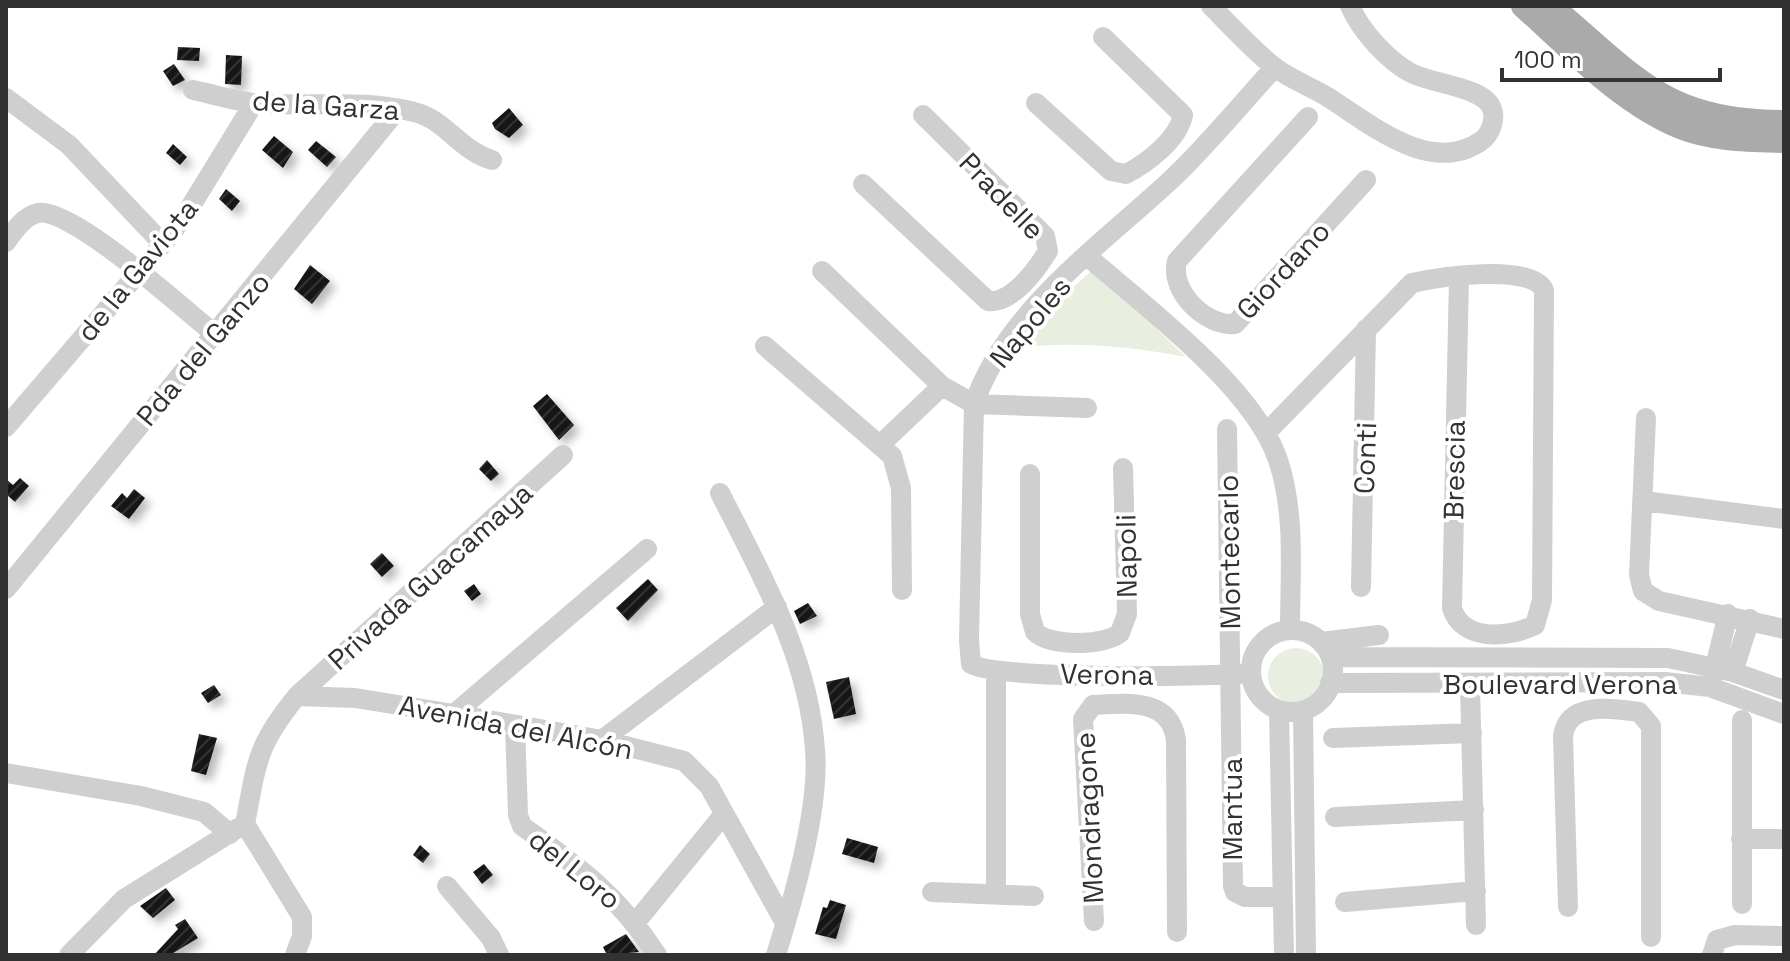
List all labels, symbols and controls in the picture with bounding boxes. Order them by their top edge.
scale bar [1502,32,1720,82]
text: 100 m [1514,44,1582,75]
street label: de la Garza [251,82,401,128]
street label: Pradelle [952,145,1052,247]
street label: de la Gaviota [68,191,206,349]
street label: Giordano [1228,213,1338,327]
street label: Pda del Ganzo [128,265,278,433]
street label: Napoles [981,269,1079,375]
street label: Brescia [1435,420,1473,520]
street label: Conti [1346,421,1384,495]
street label: Montecarlo [1210,474,1248,630]
street label: Privada Guacamaya [320,475,540,677]
street label: Napoli [1107,514,1145,598]
street label: Verona [1060,655,1154,693]
street label: Boulevard Verona [1443,666,1677,702]
street label: Avenida del Alcón [396,687,636,767]
street label: Mondragone [1067,731,1111,905]
street label: Mantua [1214,757,1250,861]
street label: del Loro [522,821,628,917]

